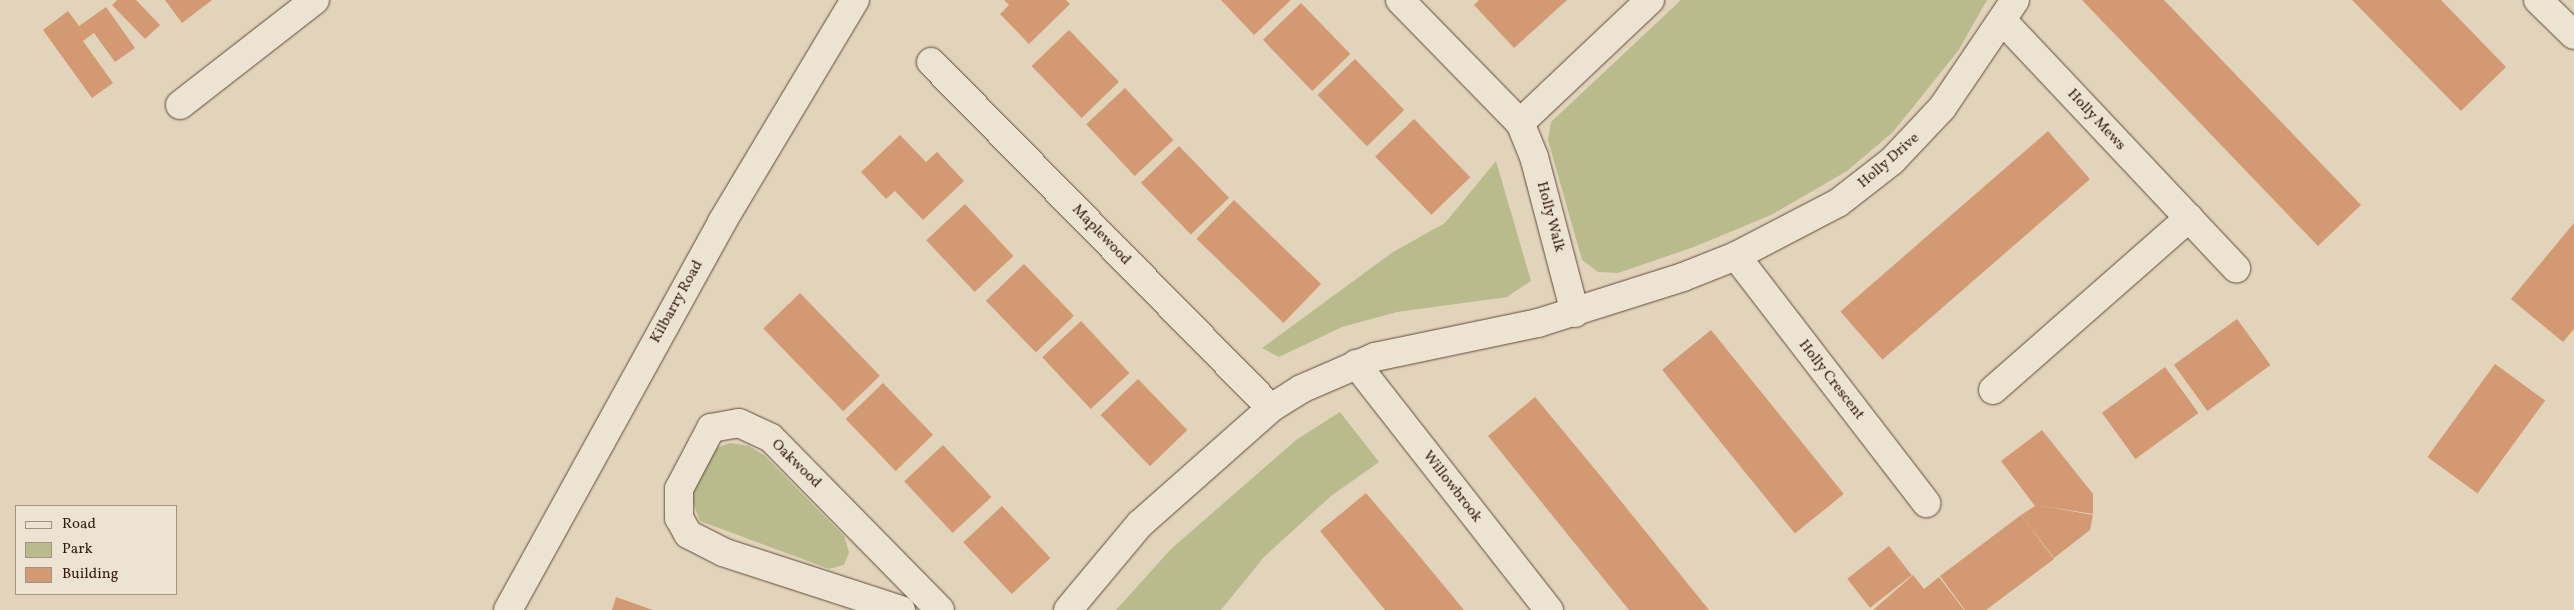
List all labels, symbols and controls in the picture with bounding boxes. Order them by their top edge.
street label: Holly Mews [2063,85,2129,155]
street label: Holly Drive [1854,129,1924,193]
street label: Holly Walk [1532,179,1568,255]
street label: Maplewood [1068,201,1134,269]
street label: Kilbarry Road [647,257,707,347]
street label: Holly Crescent [1794,336,1868,424]
street label: Oakwood [767,436,825,492]
street label: Willowbrook [1418,448,1486,526]
legend [15,505,178,595]
text: Road [62,514,96,535]
text: Park [62,539,93,560]
text: Building [62,564,118,585]

